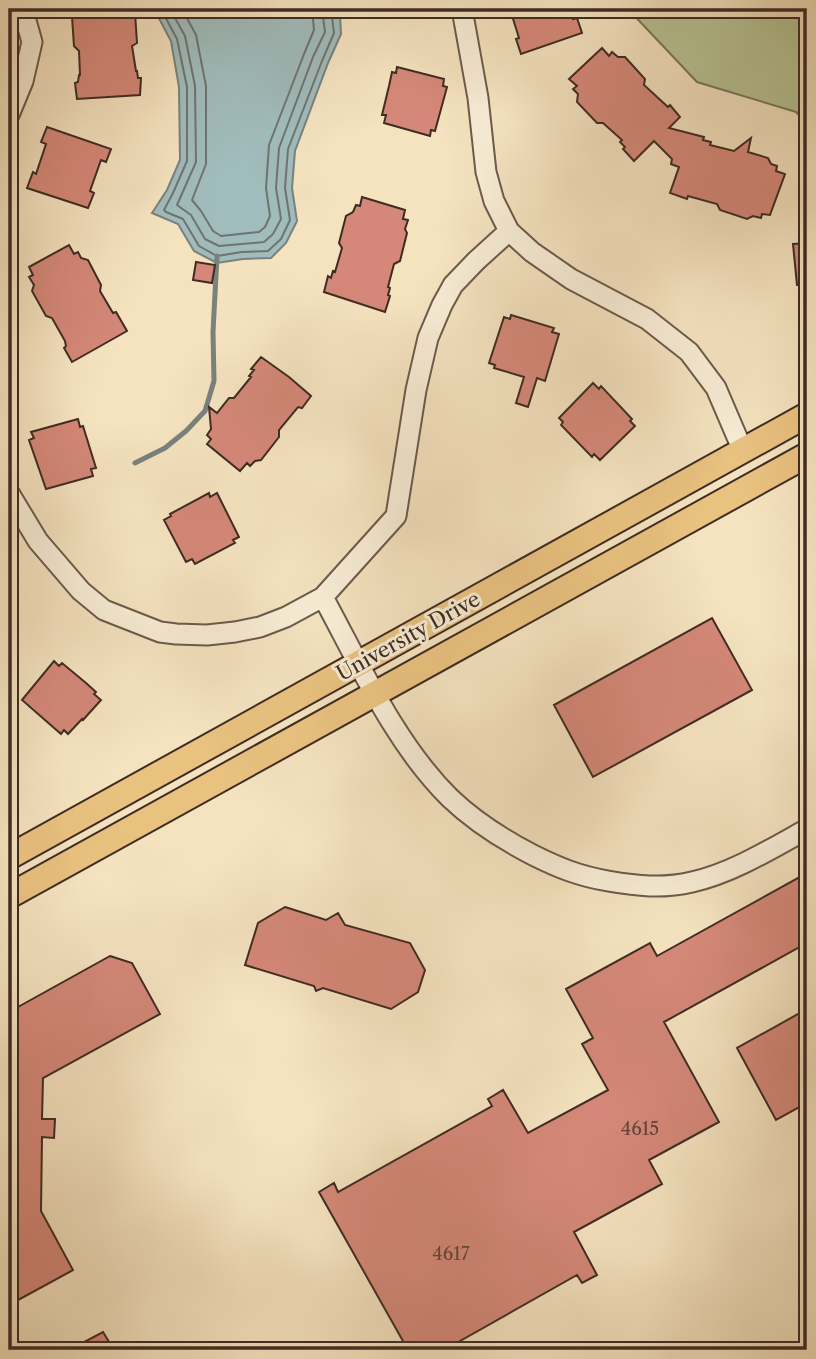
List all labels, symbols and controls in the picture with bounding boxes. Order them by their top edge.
street label: University Drive [332,586,484,686]
house number: 4615 [621,1118,659,1140]
house number: 4617 [432,1243,470,1265]

